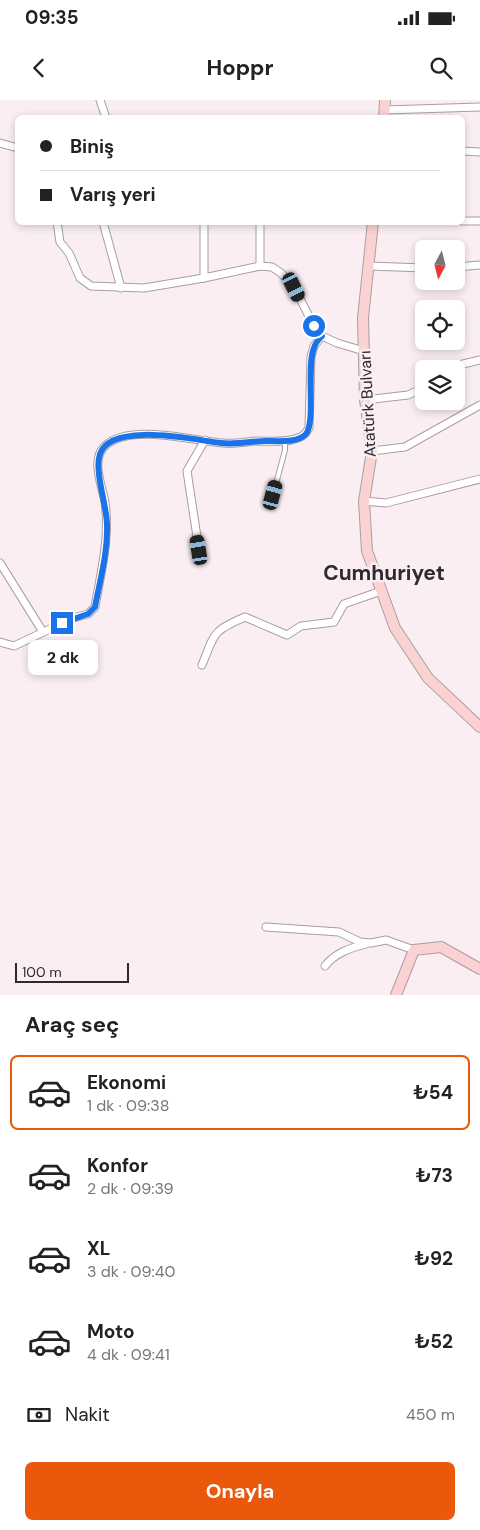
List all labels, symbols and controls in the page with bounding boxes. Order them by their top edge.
text: 09:35 [25,5,79,30]
text: Hoppr [207,53,273,82]
icon: back [25,54,53,82]
icon: search [427,54,455,82]
text: Biniş [70,134,114,159]
text: Varış yeri [70,182,156,207]
north arrow [415,240,465,290]
map controls [415,240,465,410]
car [280,270,307,304]
button: locate [415,300,465,350]
route start [303,315,325,337]
street label: Atatürk Bulvarı [354,350,381,458]
button: layers [415,360,465,410]
car [261,479,284,511]
car [189,534,208,566]
district label: Cumhuriyet [323,559,445,587]
route end [51,612,73,634]
callout: 2 dk [27,640,97,676]
text: 2 dk [47,647,79,668]
scale bar [15,960,129,983]
text: 100 m [22,963,62,981]
text: Araç seç [25,1010,119,1039]
icon: car [27,1070,72,1115]
text: Ekonomi [87,1070,166,1095]
text: ₺54 [413,1080,453,1105]
text: 1 dk · 09:38 [87,1095,169,1116]
icon: car [27,1153,72,1198]
text: Konfor [87,1153,148,1178]
text: ₺73 [416,1163,453,1188]
text: 2 dk · 09:39 [87,1178,174,1199]
icon: car [27,1236,72,1281]
text: XL [87,1236,110,1261]
text: ₺92 [414,1246,453,1271]
text: 3 dk · 09:40 [87,1261,175,1282]
icon: car [27,1319,72,1364]
text: Moto [87,1319,135,1344]
text: ₺52 [415,1329,453,1354]
text: 4 dk · 09:41 [87,1344,170,1365]
icon: cash [25,1401,53,1429]
text: Nakit [65,1402,110,1427]
text: 450 m [406,1404,455,1425]
button: Onayla [25,1462,455,1520]

